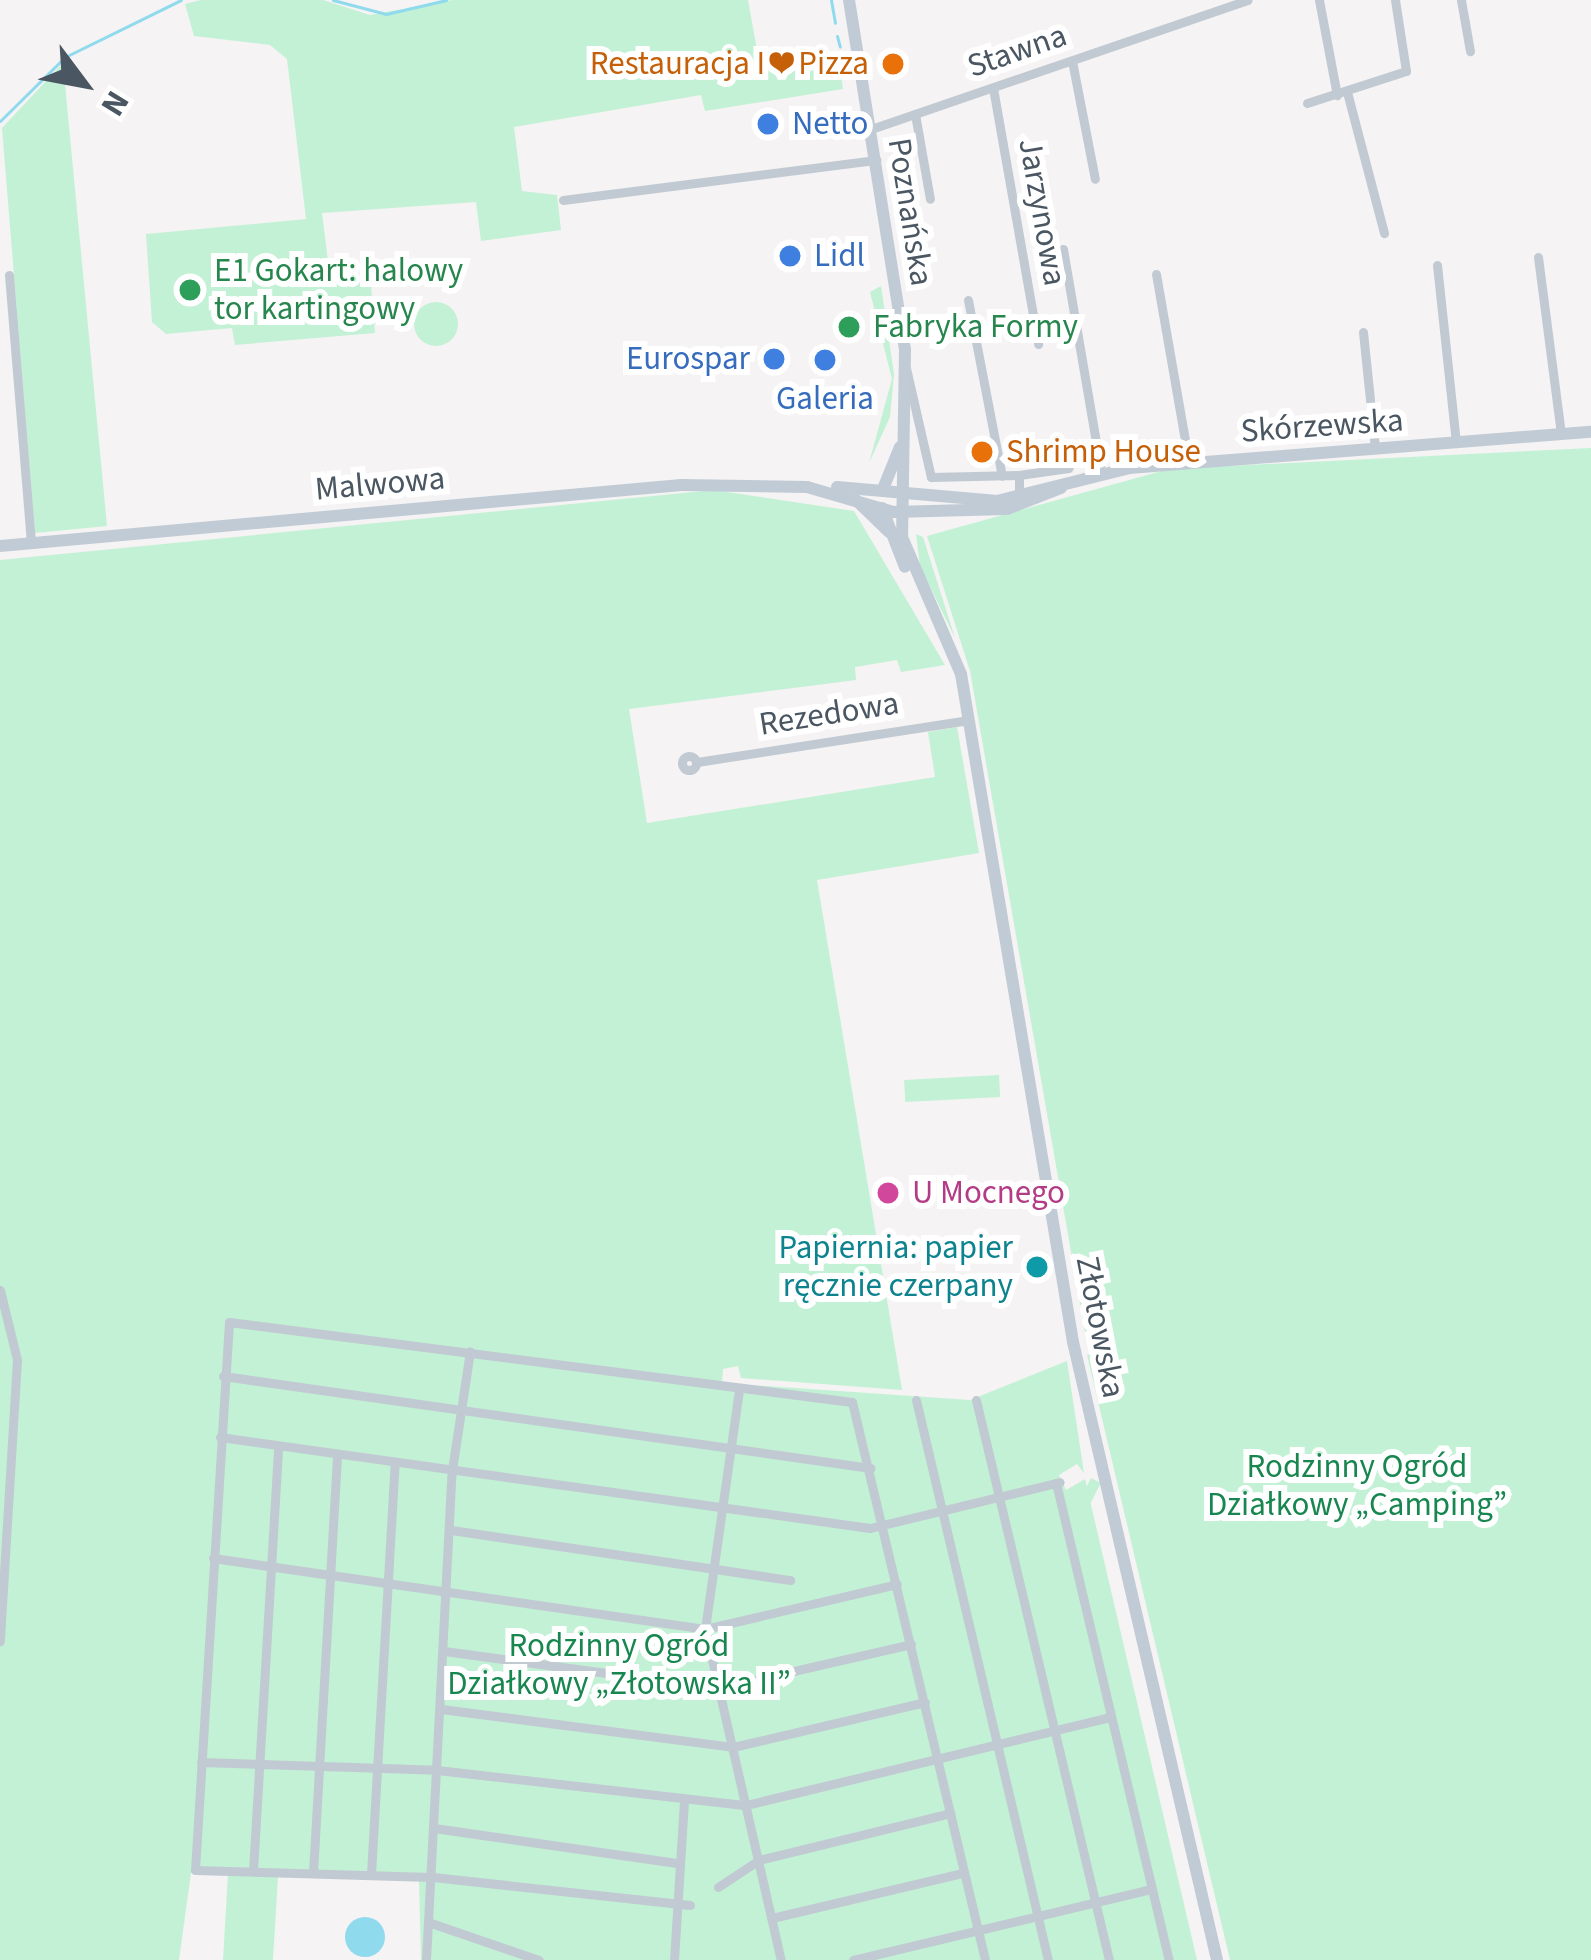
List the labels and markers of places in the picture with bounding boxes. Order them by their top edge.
place label: Restauracja I ❤ Pizza [590,44,869,84]
marker: Restauracja I ❤ Pizza [880,51,906,77]
place label: Netto [792,104,868,144]
marker: Netto [755,111,781,137]
place label: Lidl [814,236,865,276]
marker: Lidl [777,243,803,269]
place label: E1 Gokart: halowy tor kartingowy [214,251,463,329]
marker: E1 Gokart: halowy tor kartingowy [177,277,203,303]
place label: Fabryka Formy [873,307,1078,347]
marker: Fabryka Formy [836,314,862,340]
place label: Eurospar [626,339,750,379]
marker: Eurospar [761,346,787,372]
marker: Galeria [812,347,838,373]
place label: Galeria [776,379,874,419]
place label: Shrimp House [1006,432,1201,472]
marker: Shrimp House [969,439,995,465]
place label: U Mocnego [912,1173,1065,1213]
marker: U Mocnego [875,1180,901,1206]
place label: Papiernia: papier ręcznie czerpany [778,1228,1013,1306]
marker: Papiernia: papier ręcznie czerpany [1024,1254,1050,1280]

